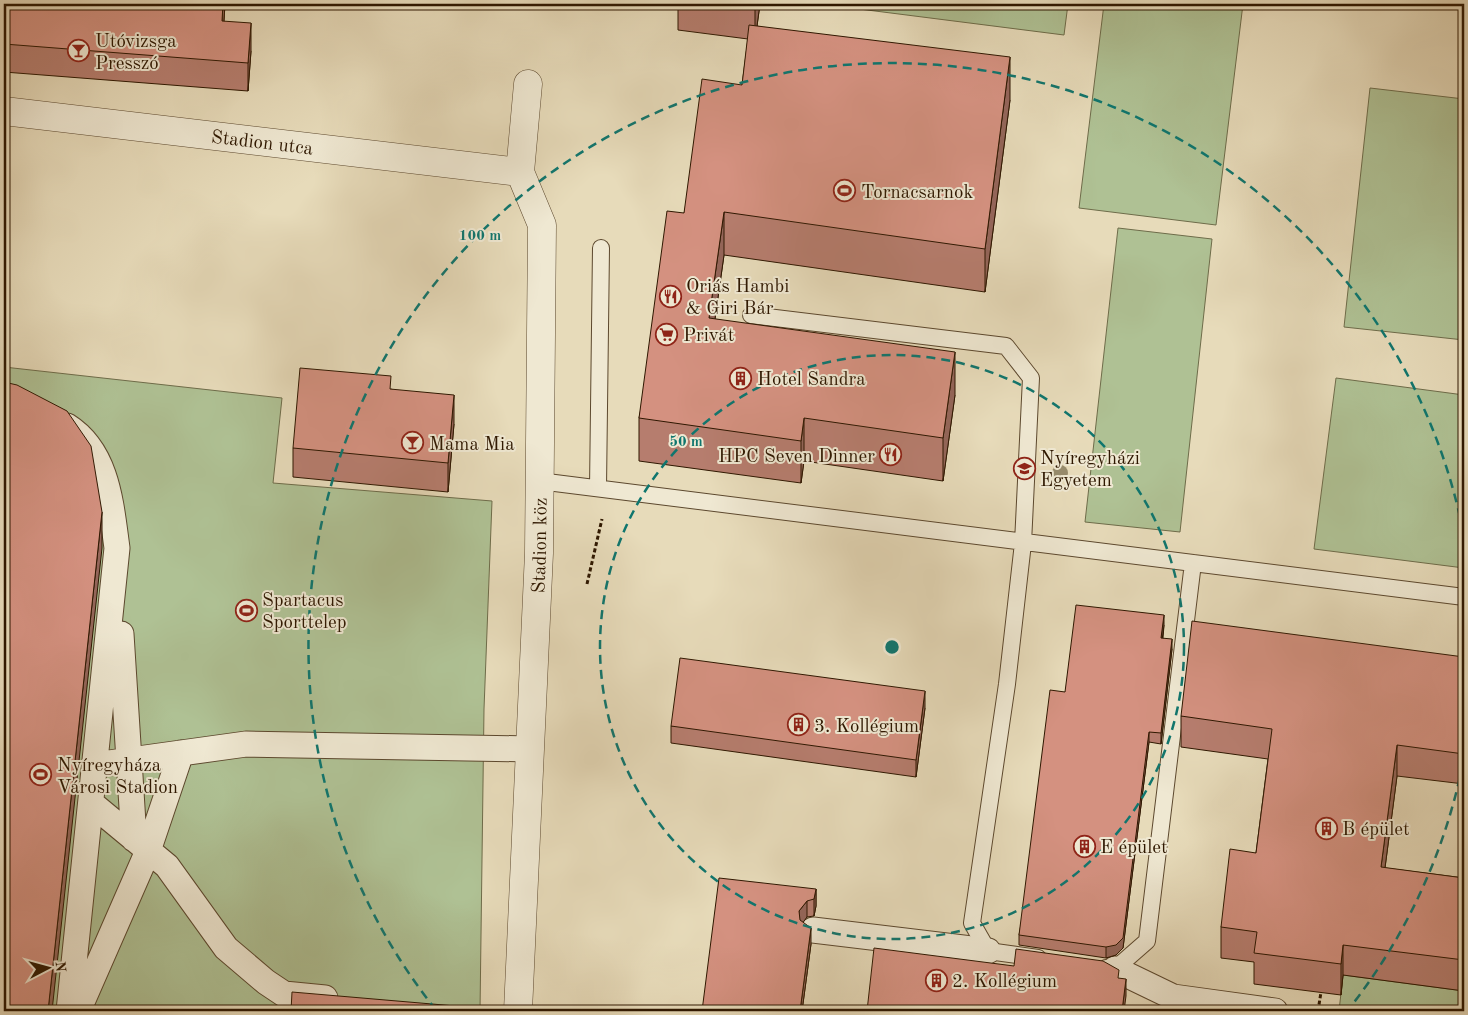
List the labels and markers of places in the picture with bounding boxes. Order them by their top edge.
place label: Utóvizsga Presszó [95,33,177,74]
bar icon: Utóvizsga Presszó [67,39,91,63]
sports icon: Tornacsarnok [833,179,857,203]
place label: Tornacsarnok [861,184,974,203]
place label: Oriás Hambi & Giri Bár [686,278,789,319]
restaurant icon: Oriás Hambi & Giri Bár [658,284,682,308]
supermarket icon: Privát [655,322,679,346]
place label: Privát [683,327,734,346]
building icon: Hotel Sandra [729,366,753,390]
place label: Hotel Sandra [757,371,866,390]
bar icon: Mama Mia [401,431,425,455]
place label: Mama Mia [429,436,515,455]
restaurant icon: HPC Seven Dinner [879,443,903,467]
place label: HPC Seven Dinner [718,448,875,467]
place label: Nyíregyházi Egyetem [1040,450,1140,491]
school or university icon: Nyíregyházi Egyetem [1012,456,1036,480]
place label: Spartacus Sporttelep [262,592,347,633]
sports icon: Spartacus Sporttelep [234,598,258,622]
centre of rings [883,638,901,656]
building icon: 3. Kollégium [786,713,810,737]
place label: 3. Kollégium [814,718,919,737]
place label: Nyíregyháza Városi Stadion [57,757,178,798]
sports icon: Nyíregyháza Városi Stadion [29,763,53,787]
building icon: B épület [1314,816,1338,840]
place label: B épület [1342,821,1410,840]
building icon: E épület [1072,834,1096,858]
place label: E épület [1100,839,1168,858]
building icon: 2. Kollégium [924,968,948,992]
place label: 2. Kollégium [952,973,1057,992]

